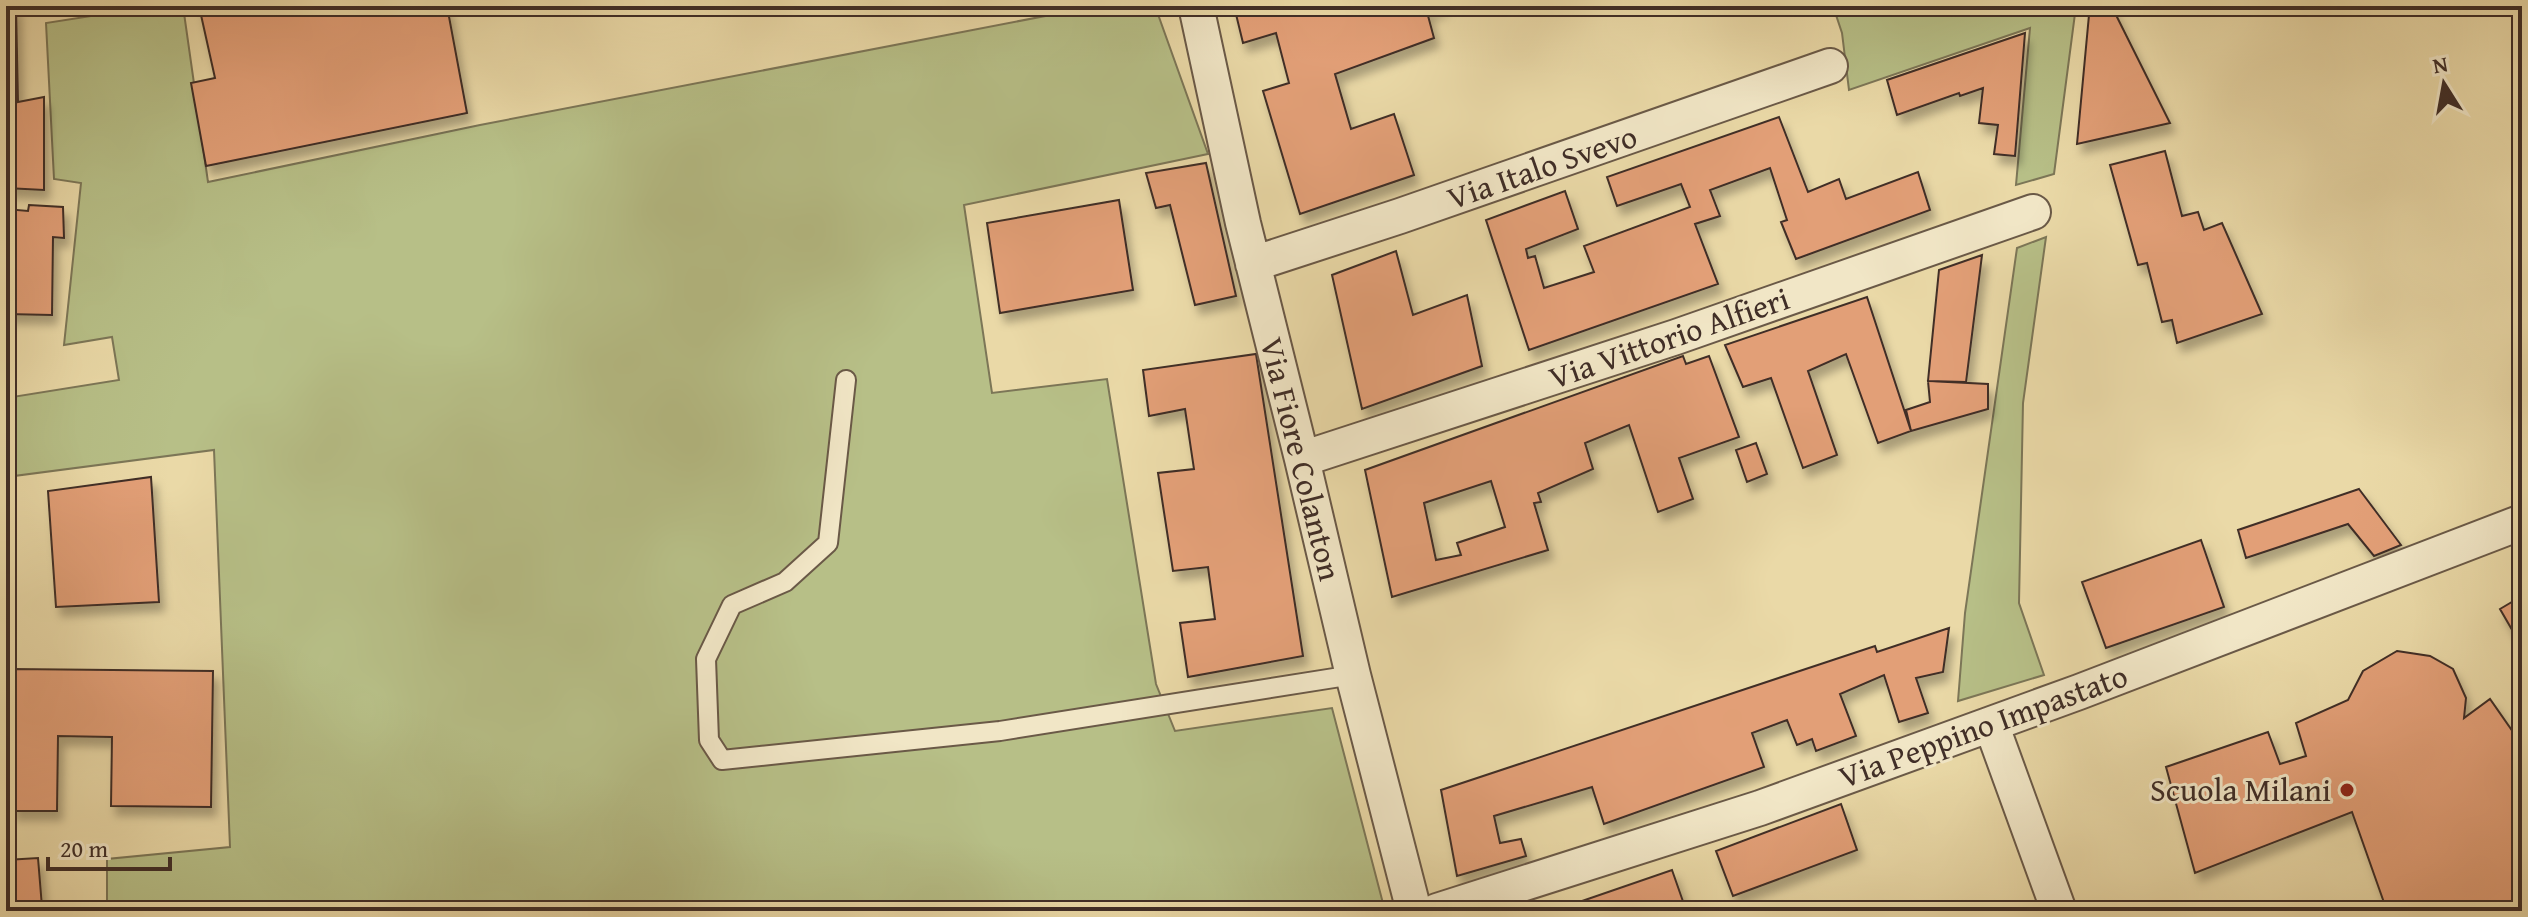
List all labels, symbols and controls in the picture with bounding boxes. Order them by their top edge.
north arrow [2404,44,2484,124]
text: N [2430,47,2451,81]
street label: Via Italo Svevo [1440,112,1643,221]
street label: Via Vittorio Alfieri [1542,274,1795,401]
street label: Via Fiore Colanton [1249,332,1354,585]
street label: Via Peppino Impastato [1832,651,2134,800]
place label: Scuola Milani [2150,766,2331,813]
marker: Scuola Milani [2338,781,2356,799]
scale bar [48,821,170,871]
text: 20 m [60,831,108,866]

